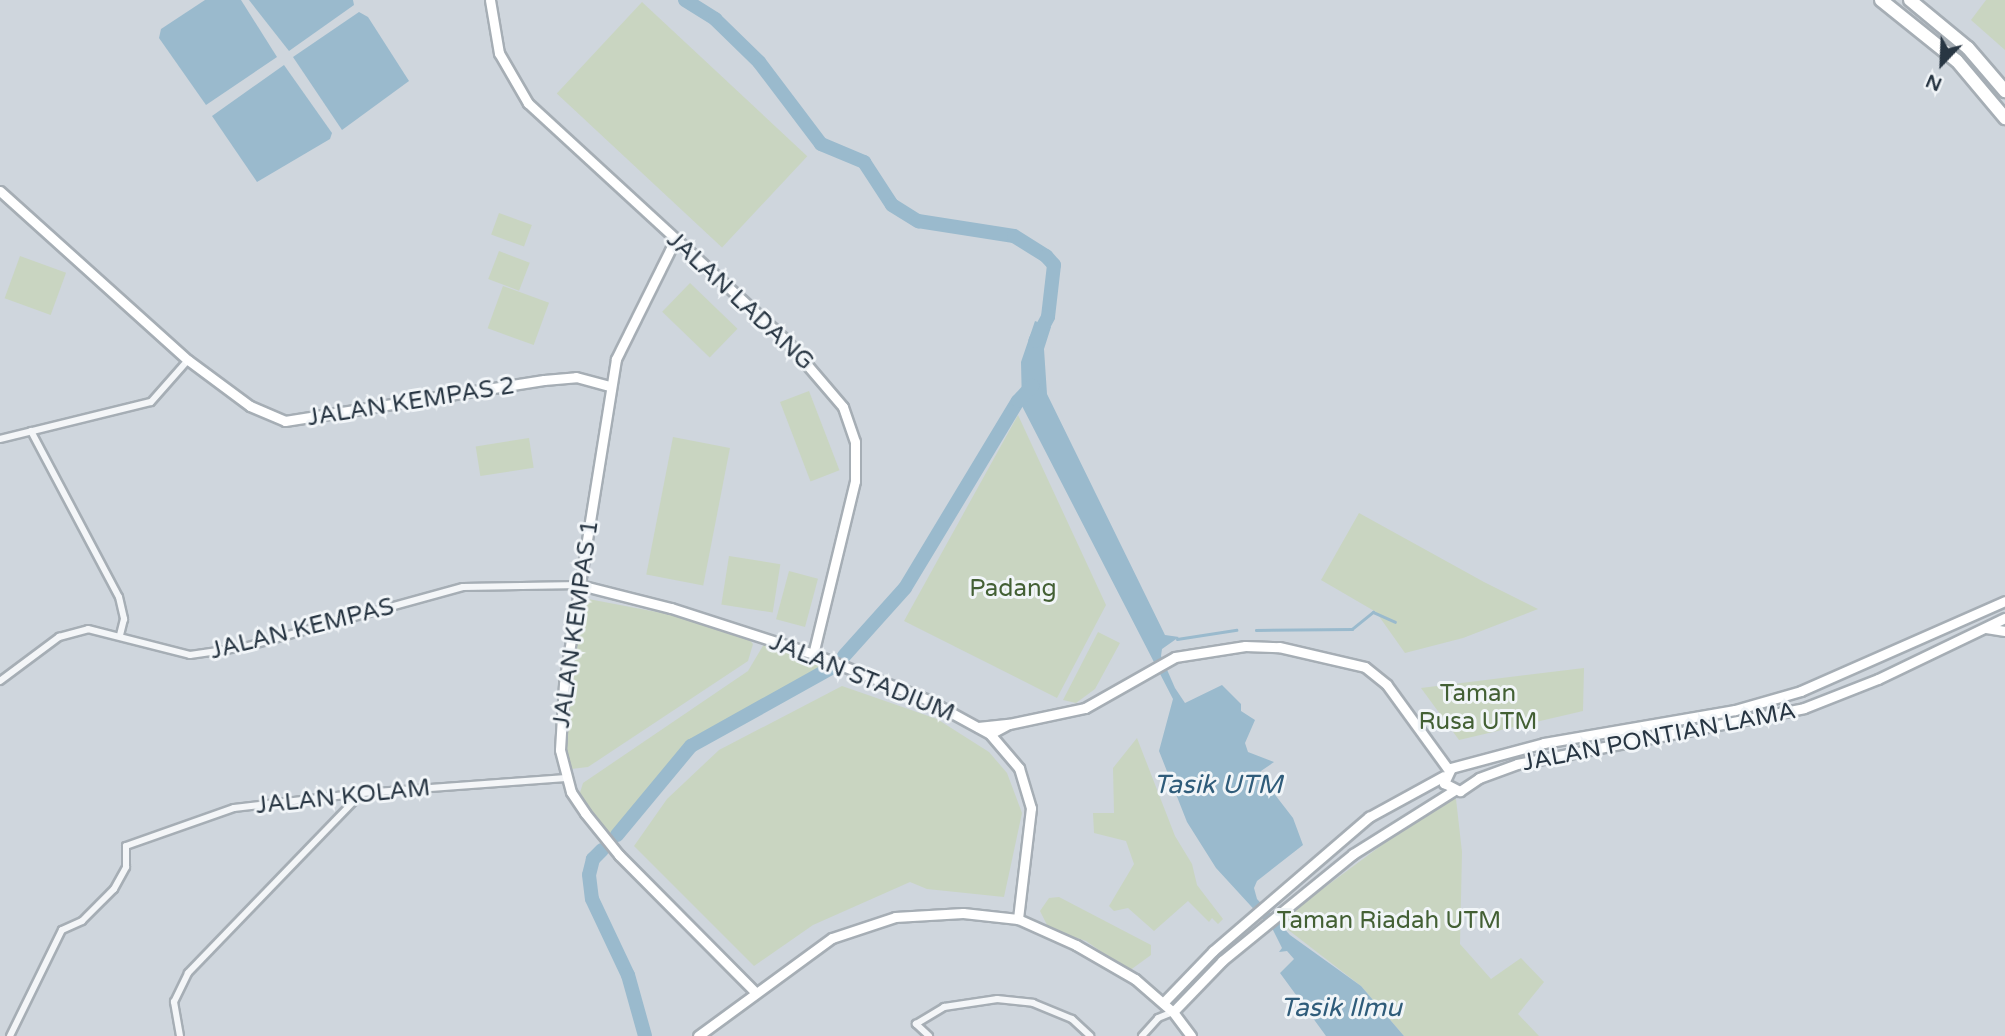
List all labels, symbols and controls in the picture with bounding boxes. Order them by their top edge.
north arrow [1907,28,1977,98]
text: N [1922,69,1945,95]
street label: JALAN LADANG [661,226,819,376]
street label: JALAN KEMPAS 2 [305,371,517,433]
street label: JALAN KEMPAS 1 [547,518,605,730]
park label: Padang [969,575,1057,603]
street label: JALAN KEMPAS [207,592,397,666]
street label: JALAN STADIUM [765,628,959,728]
park label: Taman Rusa UTM [1419,680,1537,736]
street label: JALAN PONTIAN LAMA [1520,696,1798,778]
water label: Tasik UTM [1154,769,1282,801]
street label: JALAN KOLAM [254,774,432,820]
park label: Taman Riadah UTM [1277,907,1501,935]
water label: Tasik Ilmu [1280,992,1402,1024]

